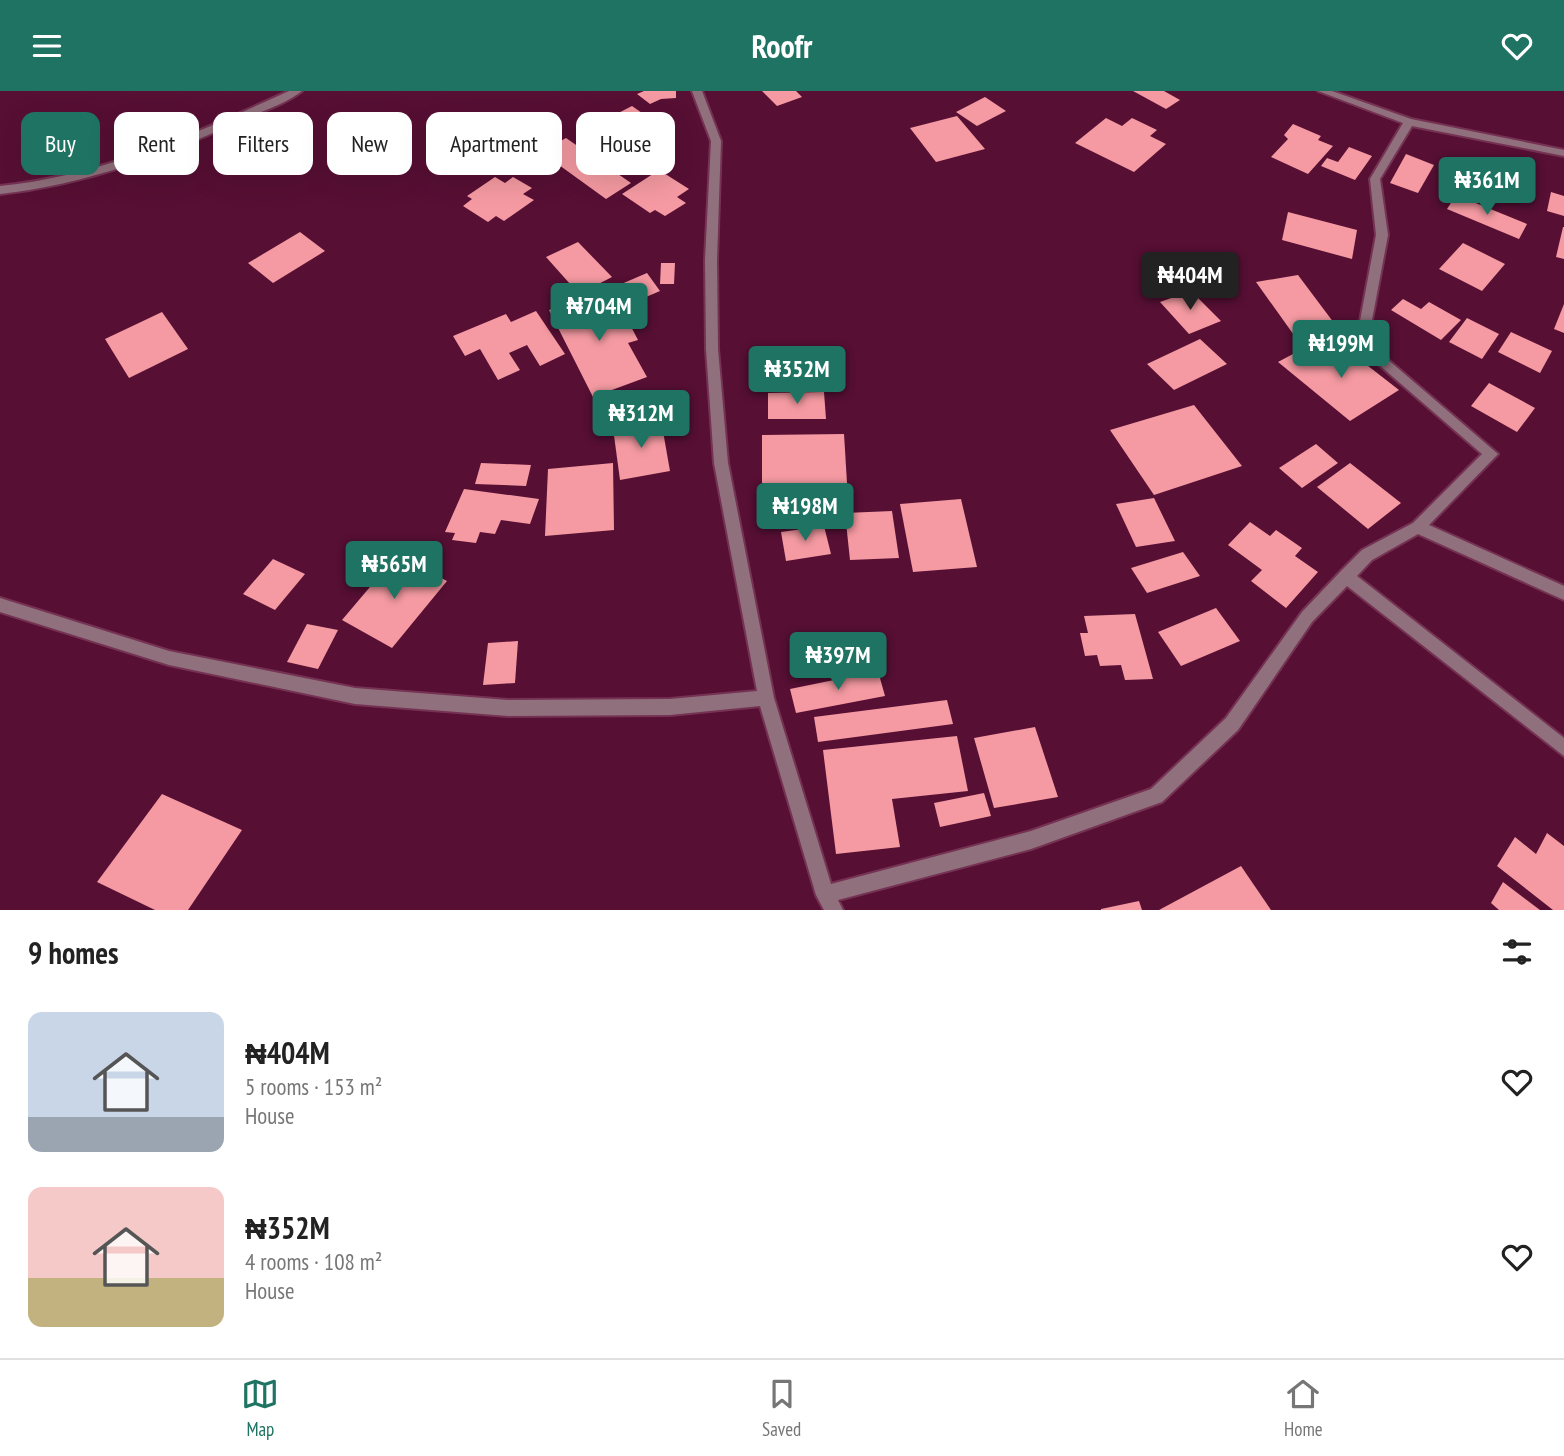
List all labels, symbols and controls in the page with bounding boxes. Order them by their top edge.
text: Roofr [752,25,812,67]
icon: menu [28,27,66,65]
icon: heart [1498,27,1536,65]
chip: Buy [21,112,100,175]
chip: Rent [114,112,199,175]
chip: Filters [213,112,313,175]
chip: New [327,112,412,175]
chip: Apartment [426,112,562,175]
chip: House [576,112,675,175]
pin: ₦361M [1438,157,1536,217]
text: ₦361M [1455,165,1519,194]
pin: ₦404M [1141,253,1239,312]
text: ₦404M [1158,260,1222,289]
pin: ₦704M [550,283,648,343]
text: ₦704M [567,291,631,320]
pin: ₦199M [1292,321,1390,380]
text: ₦199M [1309,328,1373,357]
pin: ₦352M [748,347,846,406]
text: ₦352M [765,354,829,383]
pin: ₦312M [592,391,690,450]
text: ₦312M [609,398,673,427]
pin: ₦198M [756,483,854,543]
text: ₦198M [773,491,837,520]
pin: ₦565M [345,541,443,601]
text: ₦565M [362,549,426,578]
pin: ₦397M [789,633,887,692]
text: ₦397M [806,640,870,669]
text: 9 homes [28,933,119,972]
icon: filters [1498,933,1536,971]
text: ₦404M [245,1033,330,1072]
icon: home [84,1040,168,1124]
icon: heart [1498,1063,1536,1101]
text: 5 rooms · 153 m² [245,1072,382,1101]
text: House [245,1101,295,1130]
text: ₦352M [245,1208,330,1247]
icon: home [84,1215,168,1299]
icon: heart [1498,1238,1536,1276]
text: 4 rooms · 108 m² [245,1247,382,1276]
text: House [245,1276,295,1305]
tab: Map [241,1375,279,1441]
tab: Saved [762,1375,801,1441]
tab: Home [1284,1375,1323,1441]

